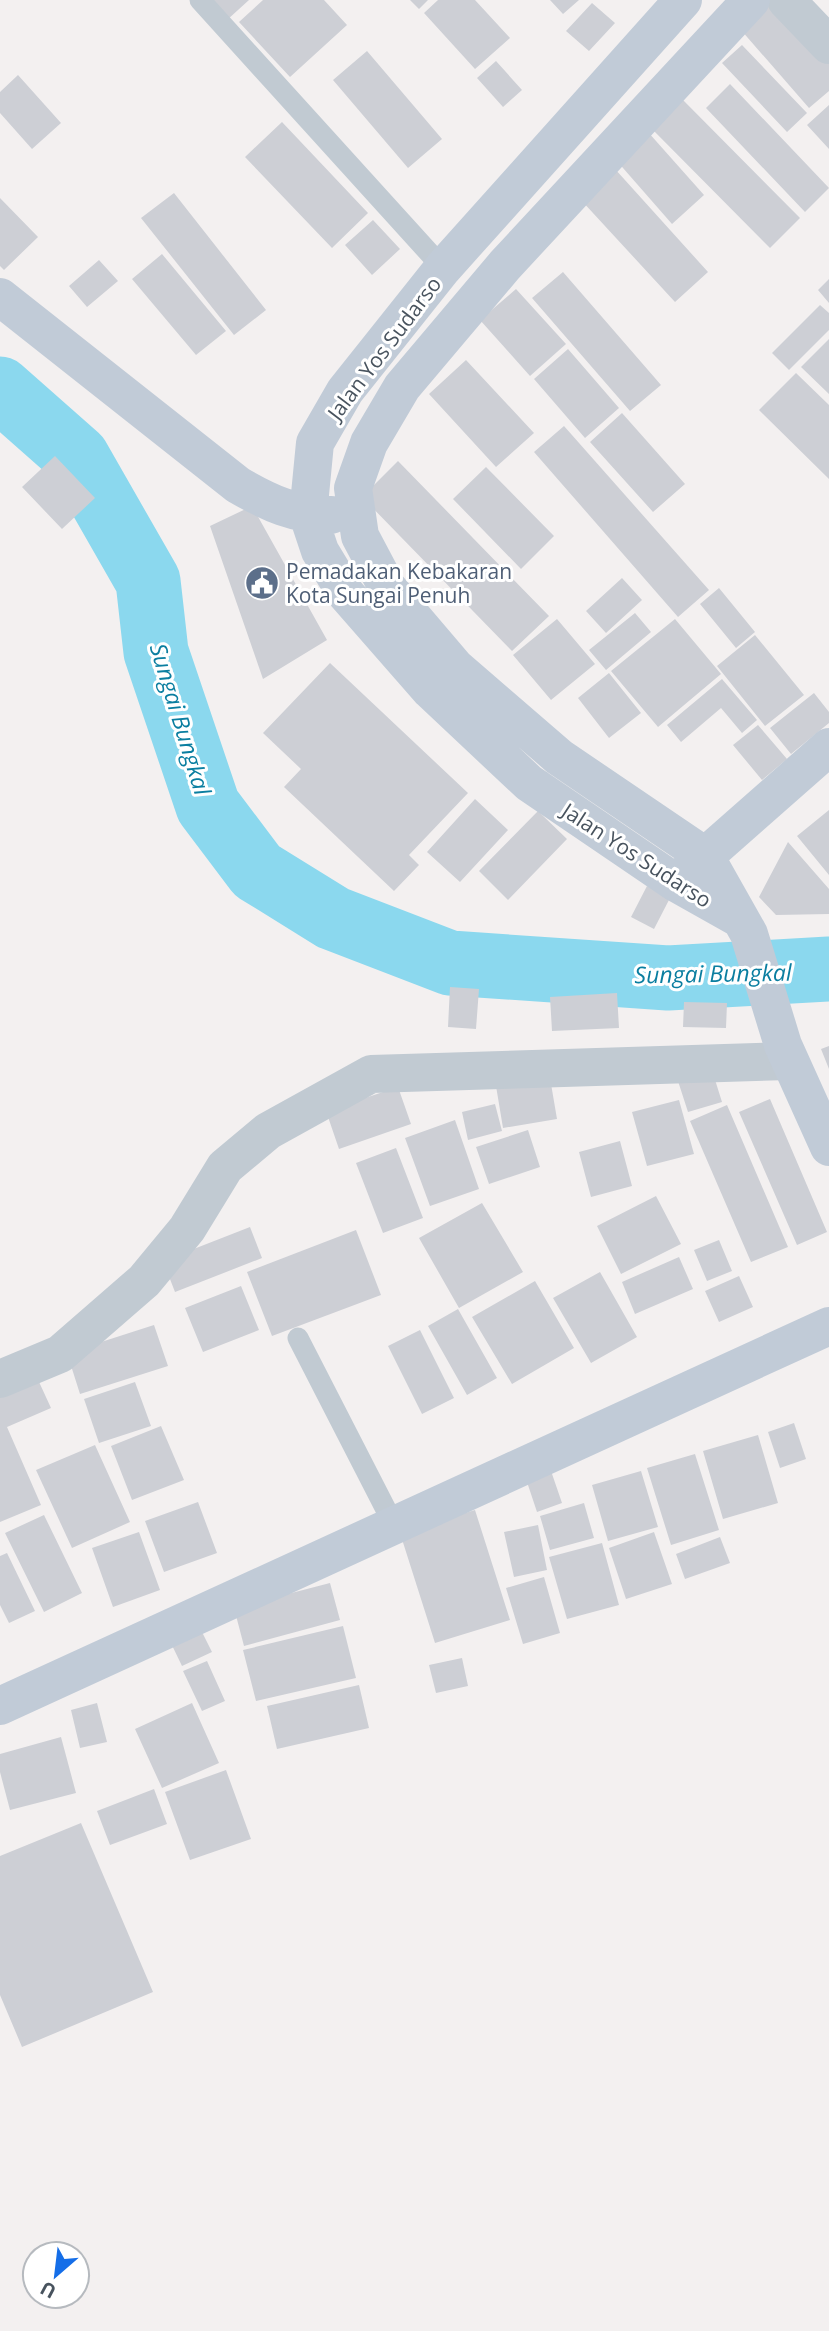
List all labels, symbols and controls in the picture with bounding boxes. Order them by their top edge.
street label: Jalan Yos Sudarso [320,271,447,427]
place label: Pemadakan Kebakaran Kota Sungai Penuh [286,557,512,609]
public building icon: Pemadakan Kebakaran Kota Sungai Penuh [243,564,281,602]
water label: Sungai Bungkal [143,639,220,800]
street label: Jalan Yos Sudarso [555,795,717,914]
water label: Sungai Bungkal [634,956,793,990]
north arrow [21,2240,91,2310]
text: U [36,2275,60,2305]

